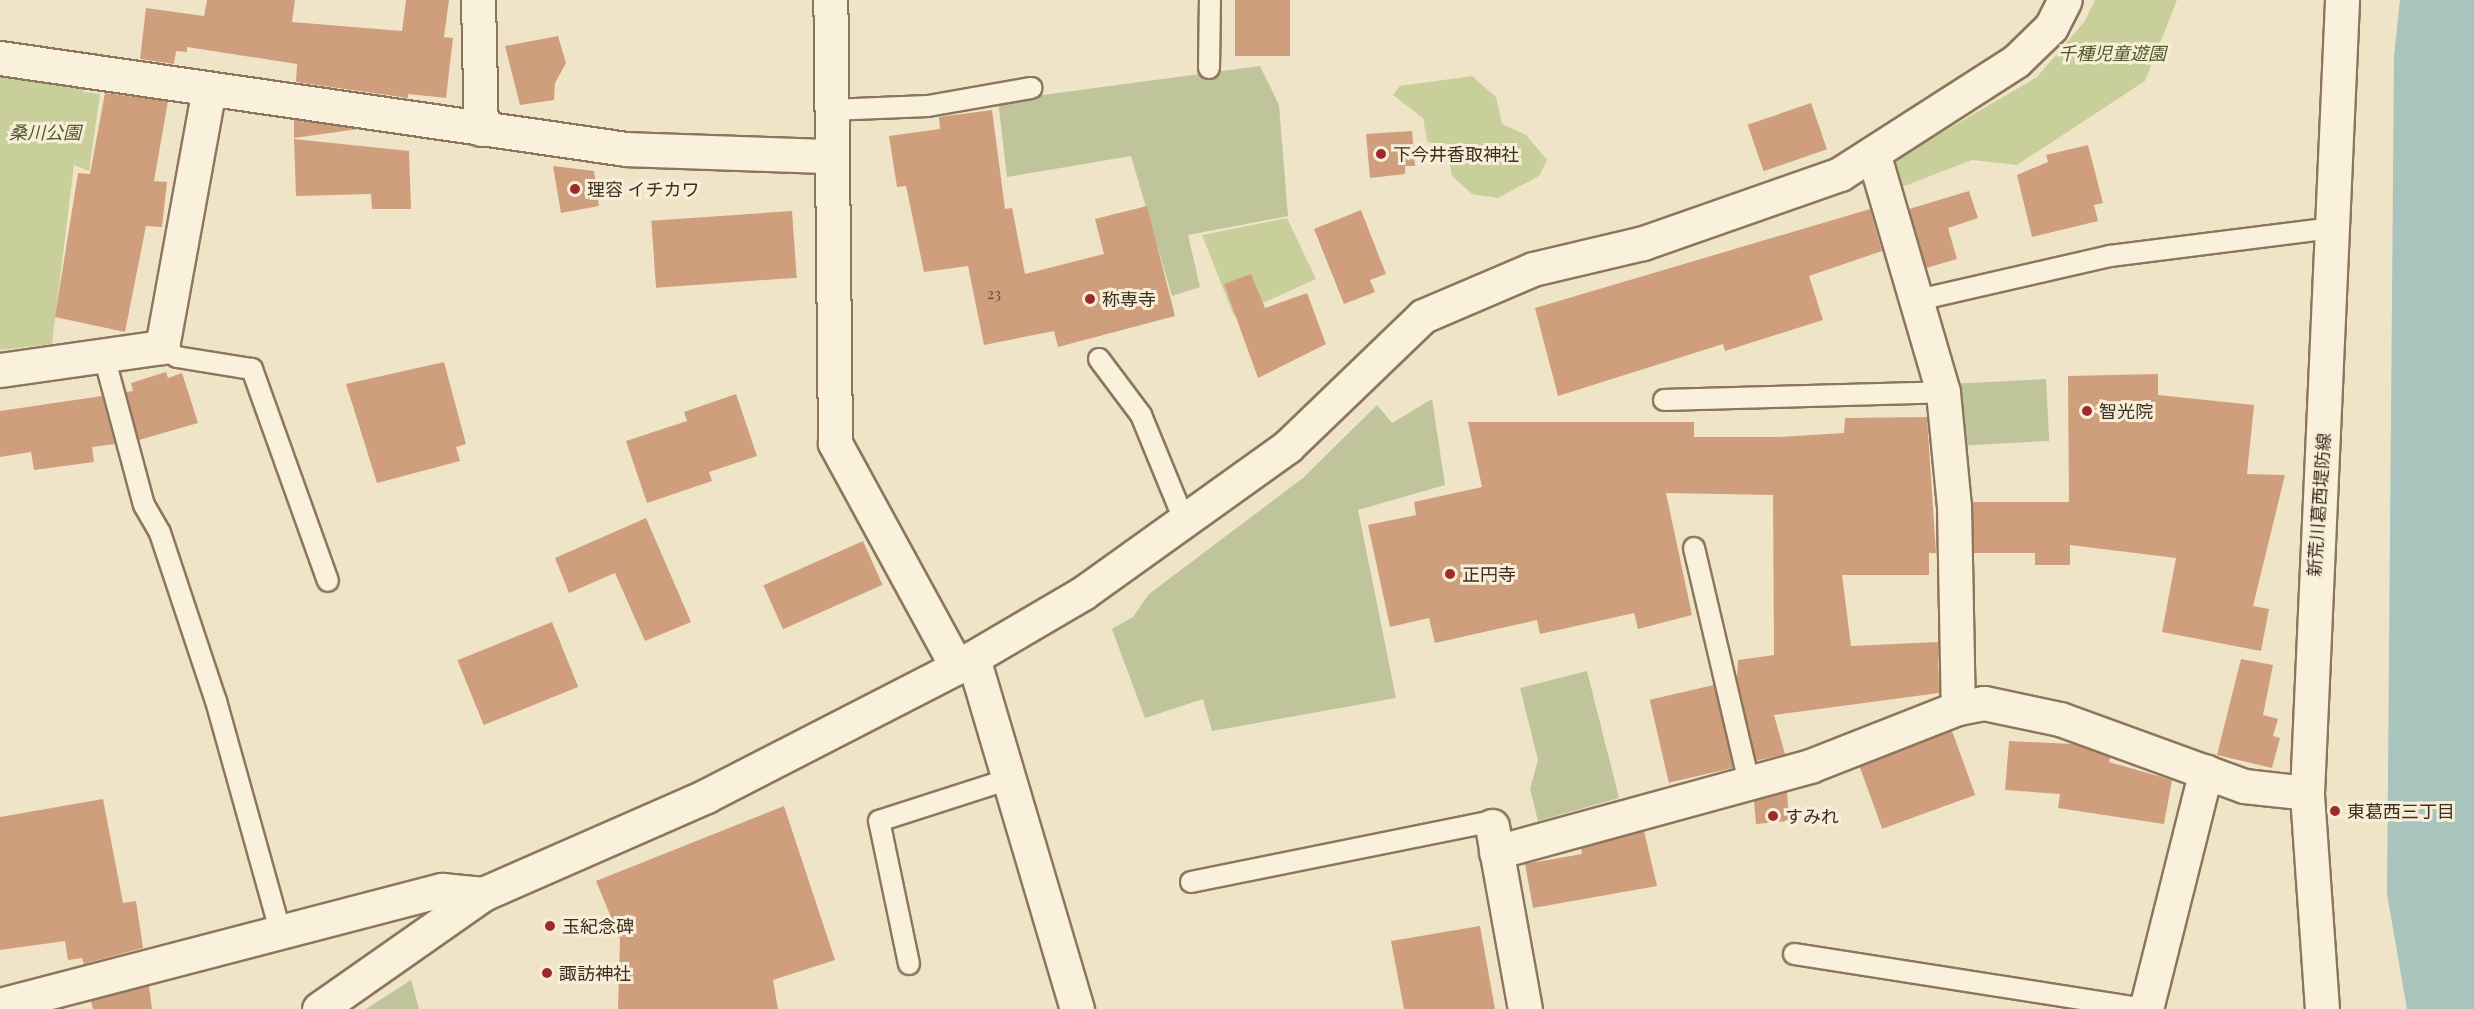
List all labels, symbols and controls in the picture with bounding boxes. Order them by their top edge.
park label: 千種児童遊園 [2058,42,2166,64]
park label: 桑川公園 [9,121,81,143]
place label: 下今井香取神社 [1393,143,1519,165]
marker: 下今井香取神社 [1374,147,1388,161]
place label: 理容 イチカワ [587,178,699,200]
marker: 理容 イチカワ [568,182,582,196]
house number: 23 [987,285,1001,303]
place label: 称専寺 [1102,288,1156,310]
marker: 称専寺 [1083,292,1097,306]
place label: 智光院 [2099,400,2153,422]
marker: 智光院 [2080,404,2094,418]
street label: 新荒川葛西堤防線 [2303,432,2335,578]
place label: 正円寺 [1462,563,1516,585]
marker: 正円寺 [1443,567,1457,581]
place label: 東葛西三丁目 [2347,800,2455,822]
marker: 東葛西三丁目 [2328,804,2342,818]
place label: すみれ [1785,805,1839,827]
marker: すみれ [1766,809,1780,823]
place label: 玉紀念碑 [562,915,634,937]
marker: 玉紀念碑 [543,919,557,933]
place label: 諏訪神社 [559,962,631,984]
marker: 諏訪神社 [540,966,554,980]

